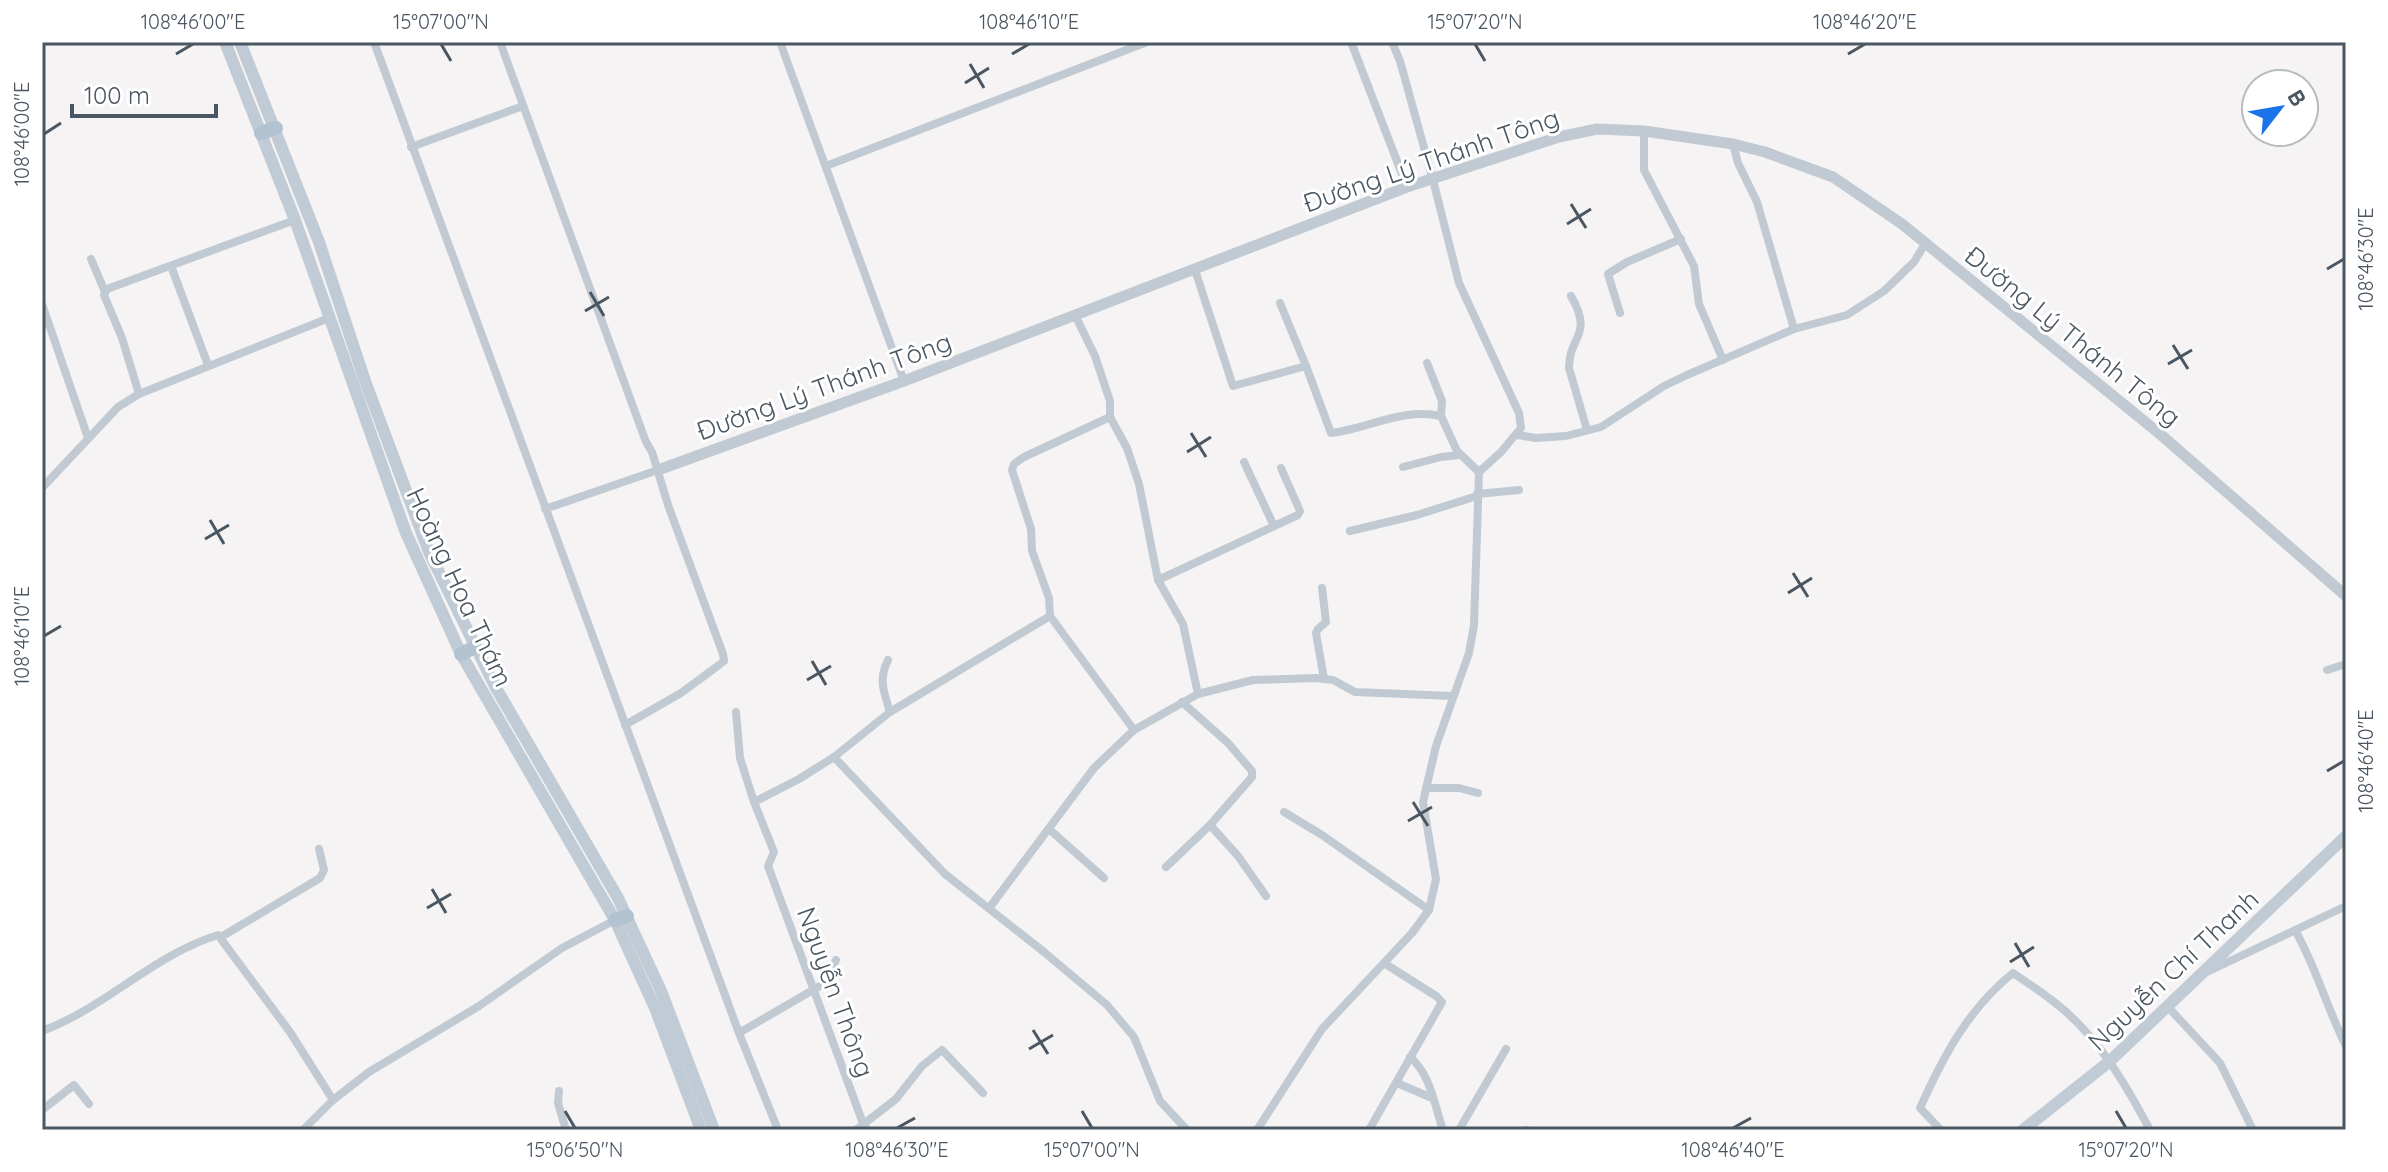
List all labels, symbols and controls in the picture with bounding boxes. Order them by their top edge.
text: 108°46'00"E [141,9,245,34]
text: 15°07'00"N [393,9,489,34]
text: 108°46'10"E [979,9,1079,34]
text: 15°07'20"N [1427,9,1523,34]
text: 108°46'20"E [1813,9,1917,34]
scale bar [72,68,216,118]
north arrow [2240,68,2320,148]
text: 100 m [84,80,150,110]
text: 108°46'00"E [9,82,34,186]
text: B [2281,84,2313,111]
street label: Đường Lý Thánh Tông [1299,101,1563,219]
text: 108°46'30"E [2353,207,2378,311]
street label: Đường Lý Thánh Tông [1958,239,2188,433]
street label: Đường Lý Thánh Tông [692,325,956,447]
street label: Hoàng Hoa Thám [399,482,521,692]
text: 108°46'10"E [9,586,34,686]
text: 108°46'40"E [2353,709,2378,813]
street label: Nguyễn Chí Thanh [2081,882,2265,1058]
street label: Nguyễn Thông [790,902,882,1082]
text: 15°06'50"N [527,1137,623,1162]
text: 108°46'30"E [845,1137,949,1162]
text: 15°07'00"N [1044,1137,1140,1162]
text: 108°46'40"E [1681,1137,1785,1162]
text: 15°07'20"N [2078,1137,2174,1162]

